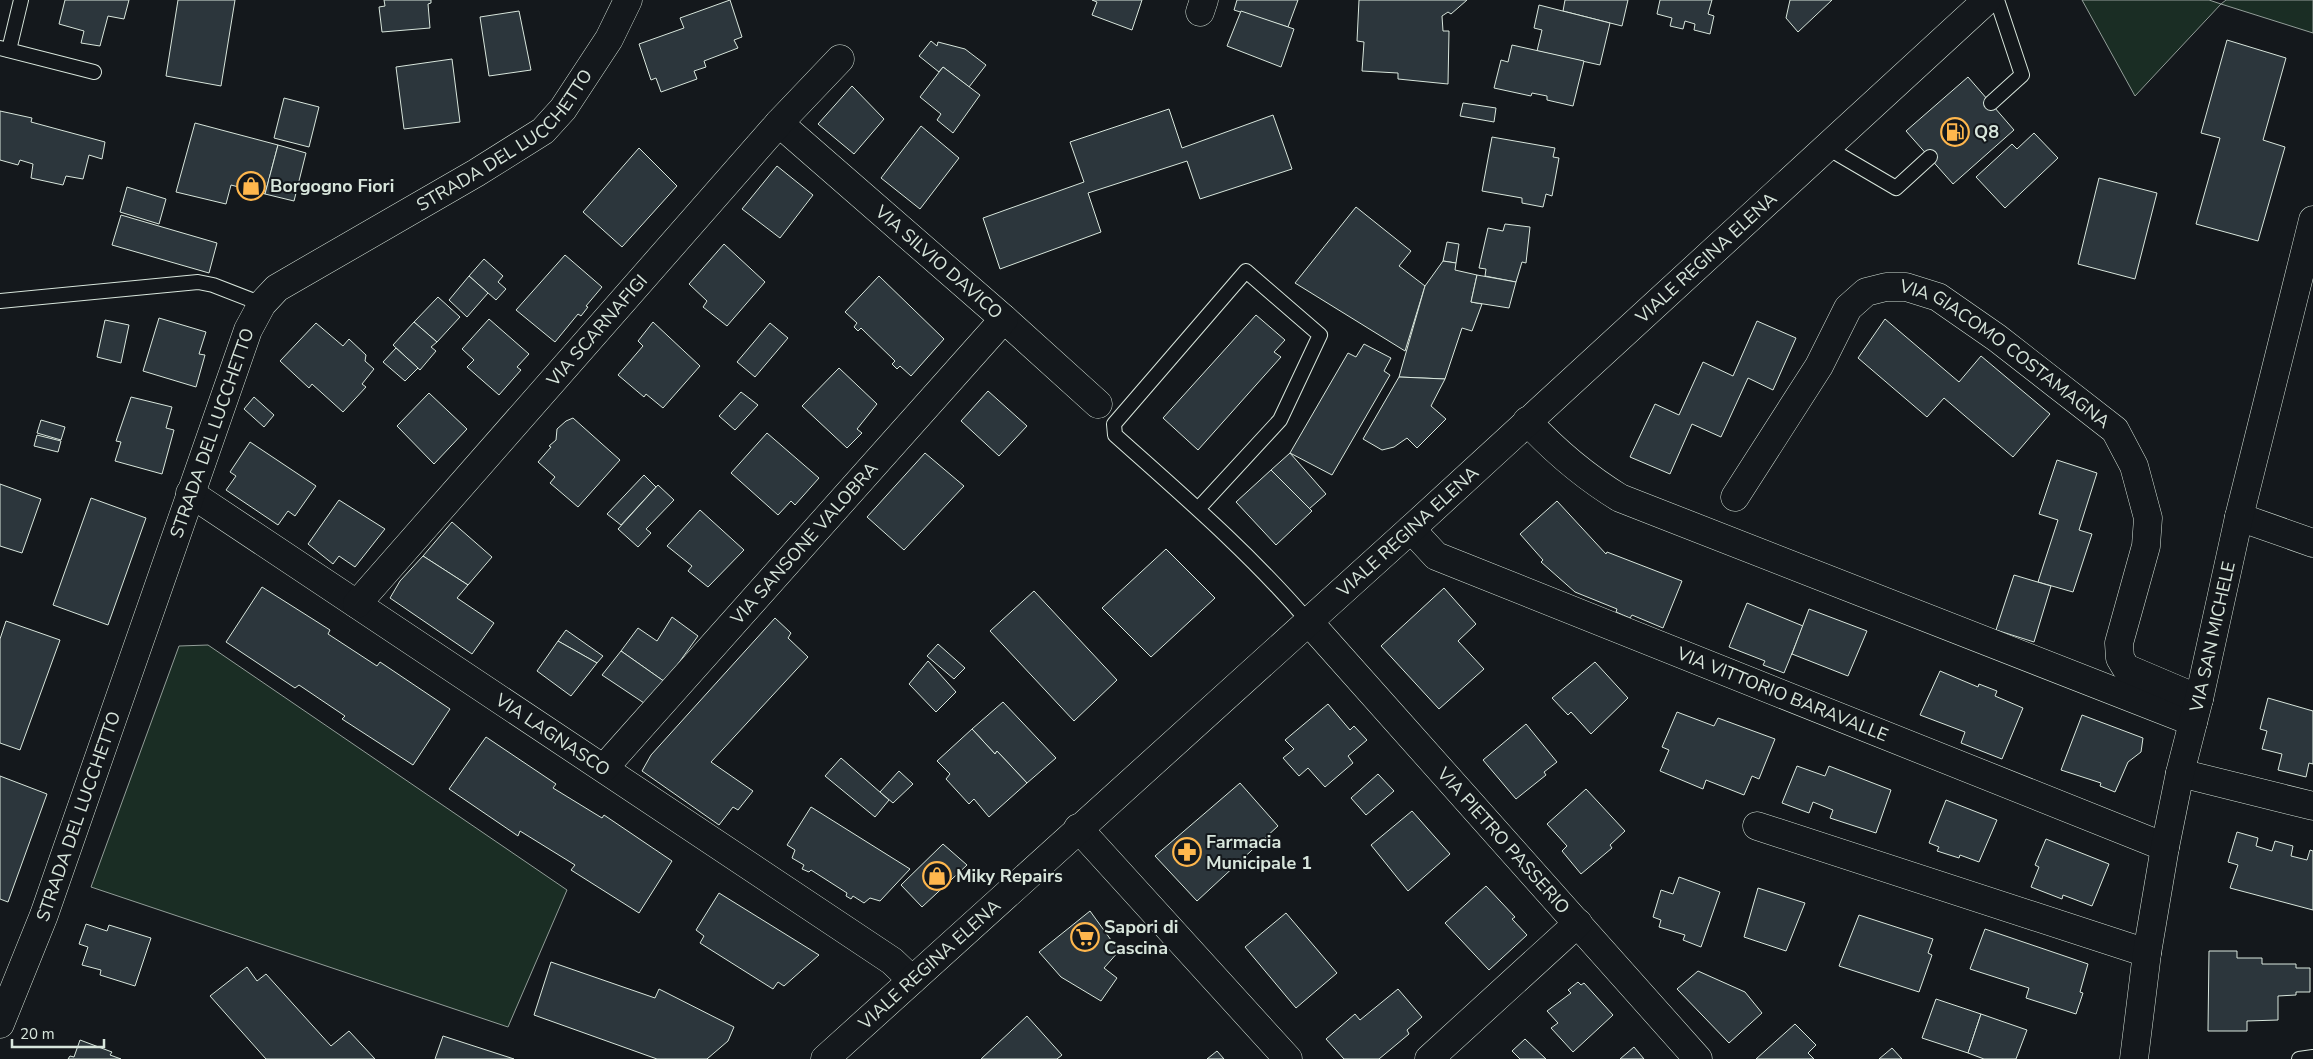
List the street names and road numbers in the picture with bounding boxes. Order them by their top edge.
street label: STRADA DEL LUCCHETTO [412,65,598,217]
street label: VIALE REGINA ELENA [1630,187,1782,329]
street label: VIA SILVIO DAVICO [869,199,1008,324]
street label: VIA SCARNAFIGI [541,269,653,392]
street label: VIA GIACOMO COSTAMAGNA [1896,273,2115,434]
street label: STRADA DEL LUCCHETTO [164,325,260,541]
street label: VIA SANSONE VALOBRA [725,457,883,630]
street label: VIALE REGINA ELENA [1331,461,1484,603]
street label: VIA SAN MICHELE [2184,559,2241,716]
street label: VIA VITTORIO BARAVALLE [1672,641,1892,747]
street label: VIA LAGNASCO [490,687,615,782]
street label: STRADA DEL LUCCHETTO [31,708,126,925]
street label: VIA PIETRO PASSERIO [1431,761,1575,919]
street label: VIALE REGINA ELENA [853,894,1006,1036]

